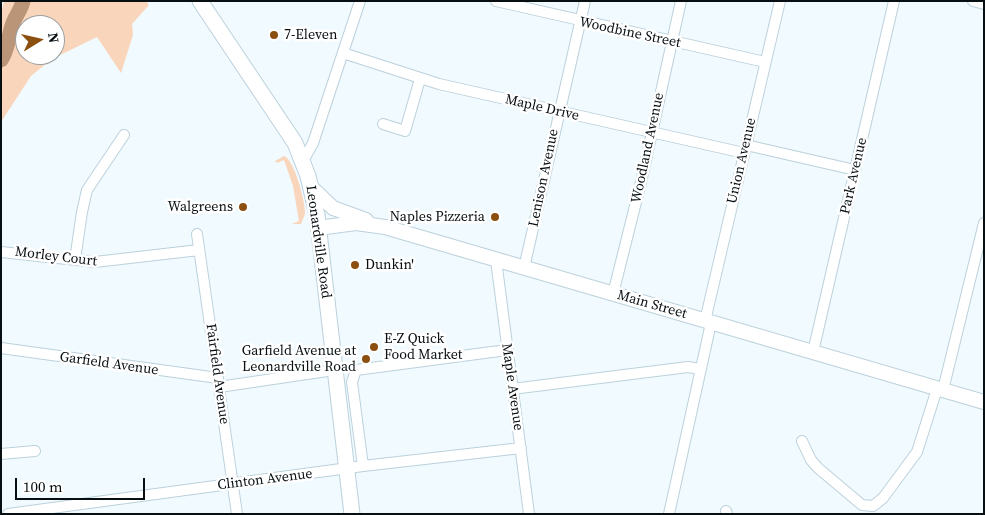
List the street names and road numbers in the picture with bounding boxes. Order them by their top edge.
street label: Woodbine Street [578,14,682,52]
street label: Maple Drive [503,91,581,125]
street label: Woodland Avenue [628,91,668,205]
street label: Union Avenue [724,116,760,206]
street label: Lenison Avenue [525,128,563,228]
street label: Park Avenue [837,136,871,216]
street label: Leonardville Road [302,184,334,300]
street label: Morley Court [14,244,98,270]
street label: Main Street [615,287,689,323]
street label: Fairfield Avenue [202,323,232,425]
street label: Maple Avenue [498,342,526,432]
street label: Garfield Avenue [59,349,159,379]
street label: Clinton Avenue [217,466,313,494]

